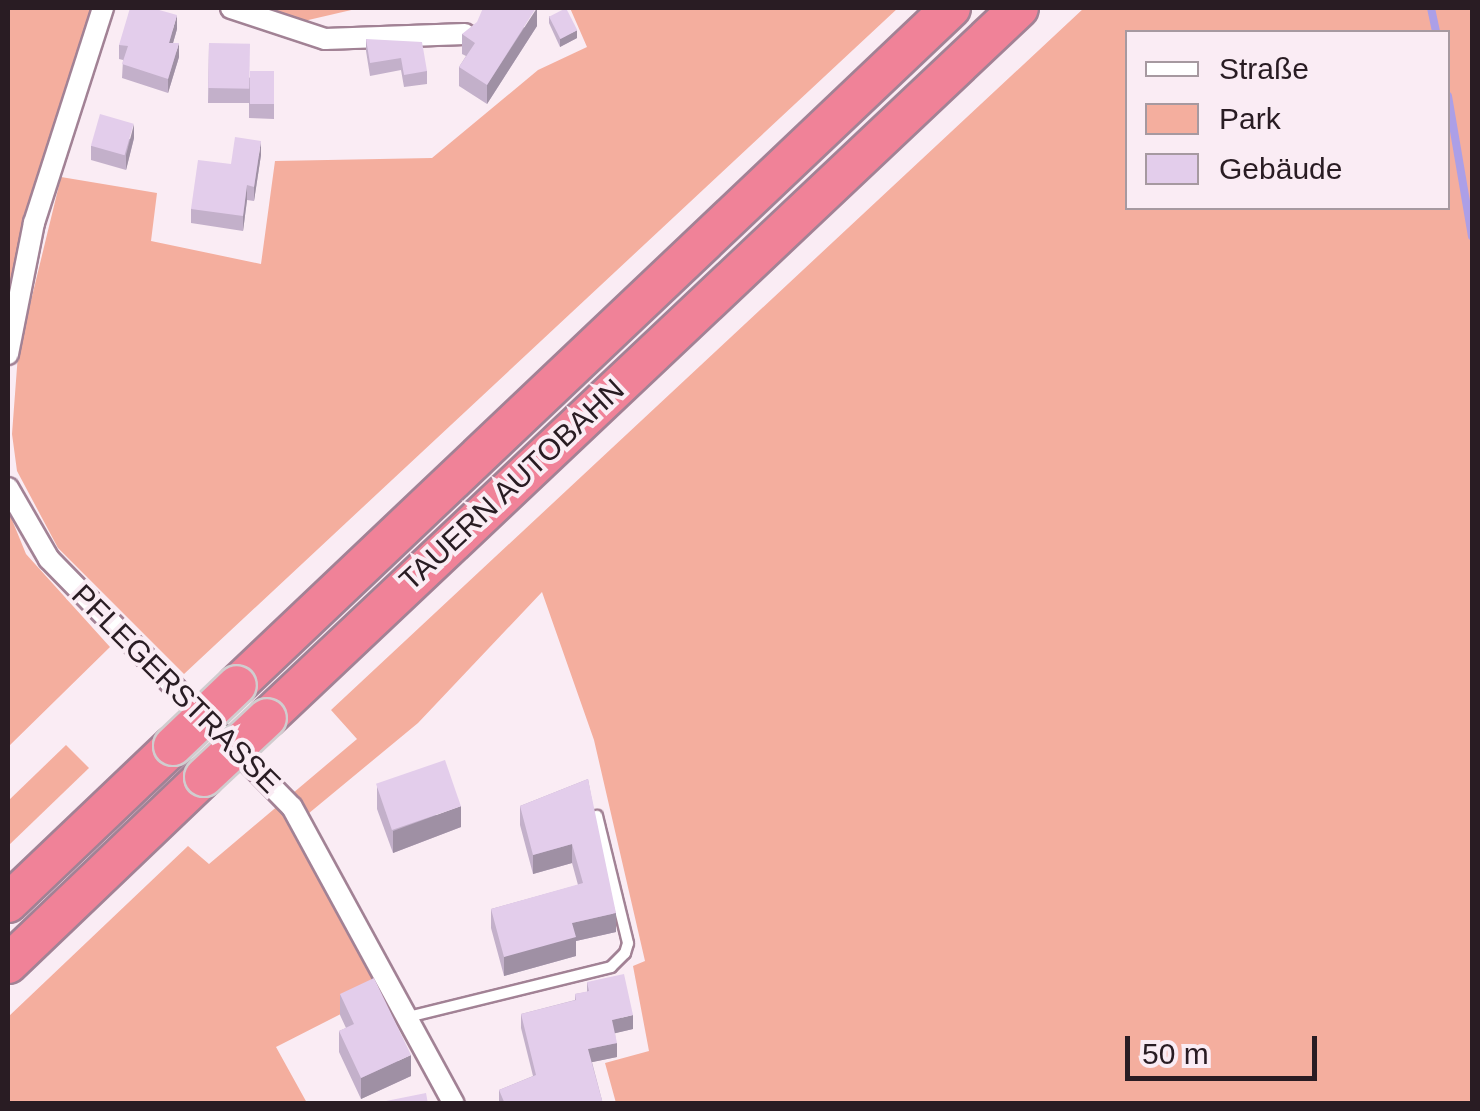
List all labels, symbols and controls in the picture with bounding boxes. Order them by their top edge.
legend [1125,30,1450,210]
text: Straße [1219,52,1309,85]
text: Park [1219,102,1281,135]
text: Gebäude [1219,152,1342,185]
street label: TAUERN AUTOBAHN [392,371,632,599]
street label: PFLEGERSTRASSE [64,577,288,801]
scale bar [1130,1016,1322,1078]
text: 50 m [1142,1037,1209,1070]

